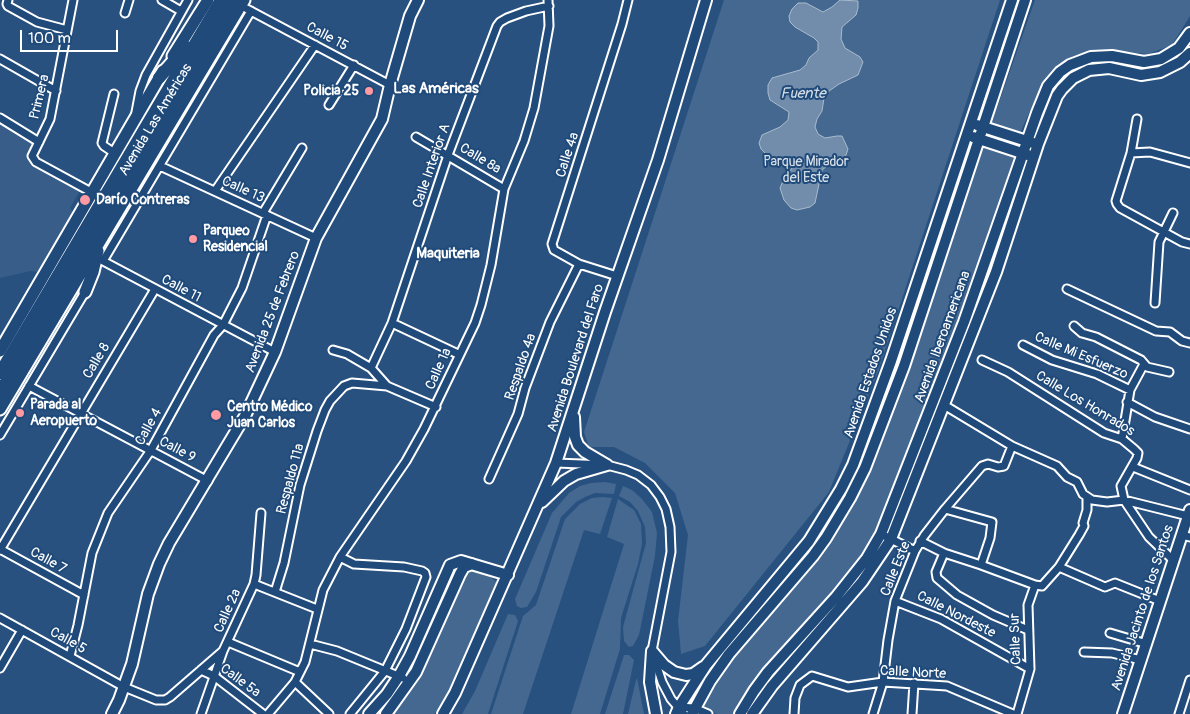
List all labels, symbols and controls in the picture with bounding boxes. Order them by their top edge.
street label: Calle 15 [303,19,351,55]
scale bar [22,20,120,52]
text: 100 m [28,29,71,48]
street label: Avenida Las Américas [116,61,196,179]
street label: Primera [26,73,54,121]
district label: Las Américas [393,80,479,98]
place label: Policia 25 [303,83,359,99]
marker: Policia 25 [363,85,375,97]
water label: Fuente [780,85,826,103]
street label: Calle Interior A [410,122,454,210]
street label: Calle 4a [553,130,583,180]
street label: Calle 8a [456,140,504,178]
park label: Parque Mirador del Este [763,154,849,186]
street label: Calle 13 [219,173,267,207]
place label: Darío Contreras [96,192,190,208]
marker: Darío Contreras [78,193,92,207]
place label: Parqueo Residencial [203,223,268,256]
marker: Parqueo Residencial [187,233,199,245]
district label: Maquiteria [416,245,480,263]
street label: Avenida 25 de Febrero [242,249,304,375]
street label: Avenida Iberoamericana [911,269,975,405]
street label: Calle 11 [158,272,204,306]
street label: Avenida Boulevard del Faro [544,282,608,434]
street label: Avenida Estados Unidos [841,305,901,441]
street label: Calle Mi Esfuerzo [1032,329,1130,383]
street label: Respaldo 4a [502,331,540,403]
street label: Calle 8 [80,340,114,382]
street label: Calle 1a [422,346,456,392]
street label: Calle Los Honrados [1032,368,1138,440]
place label: Parada al Aeropuerto [30,397,97,430]
place label: Centro Médico Juan Carlos [227,399,312,432]
street label: Calle 4 [132,405,166,449]
marker: Parada al Aeropuerto [14,407,26,419]
marker: Centro Médico Juan Carlos [209,408,223,422]
street label: Calle 9 [156,433,198,467]
street label: Respaldo 11a [274,442,308,516]
street label: Avenida Jacinto de los Santos [1108,523,1178,693]
street label: Calle Este [877,539,915,599]
street label: Calle 7 [27,544,69,578]
street label: Calle 2a [211,587,245,635]
street label: Calle Nordeste [914,588,998,642]
street label: Calle Sur [1007,613,1025,665]
street label: Calle 5 [47,624,89,658]
street label: Calle 5a [217,661,263,701]
street label: Calle Norte [879,663,947,683]

